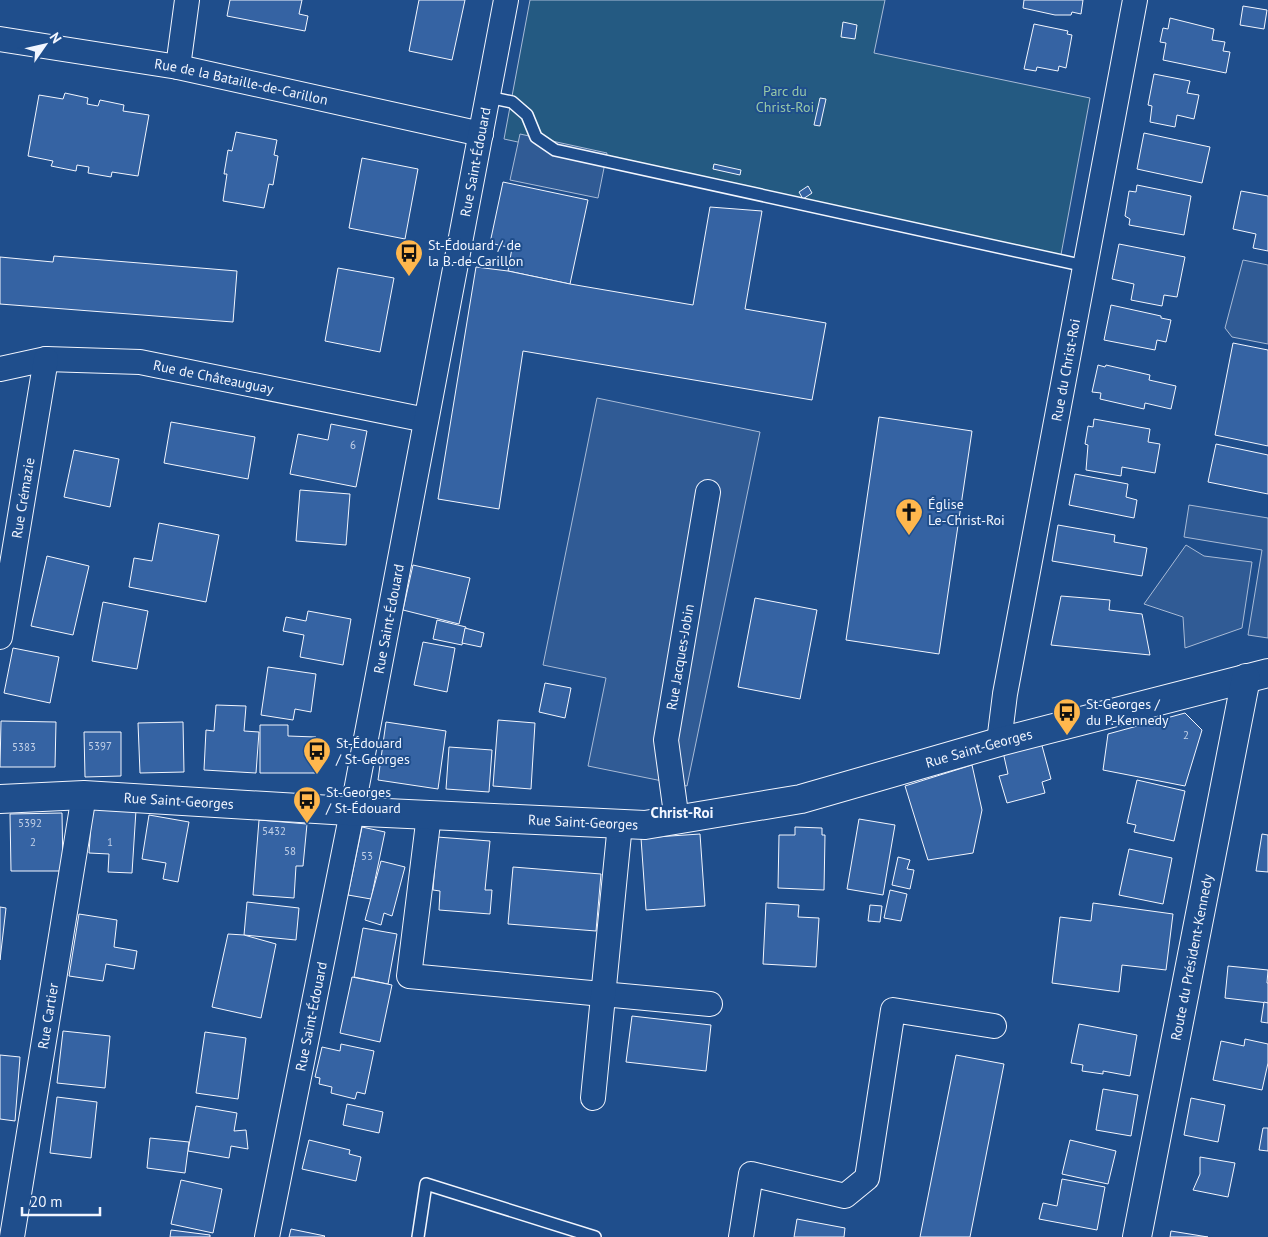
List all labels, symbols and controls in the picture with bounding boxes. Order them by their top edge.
north arrow [20,20,70,70]
text: N [46,29,66,47]
street label: Rue de la Bataille-de-Carillon [153,54,330,109]
park label: Parc du Christ-Roi [756,82,814,116]
street label: Rue Saint-Édouard [456,106,494,218]
place label: St-Édouard / de la B.-de-Carillon [428,236,523,270]
bus stop icon: St-Édouard / de la B.-de-Carillon [394,238,424,277]
street label: Rue du Christ-Roi [1047,317,1084,423]
street label: Rue de Châteauguay [152,356,276,398]
house number: 6 [350,438,356,452]
street label: Rue Crémazie [7,456,39,540]
place label: Église Le-Christ-Roi [928,495,1005,529]
church icon: Église Le-Christ-Roi [894,497,924,536]
street label: Rue Saint-Édouard [369,563,408,675]
street label: Rue Jacques-Jobin [662,602,698,711]
place label: St-Georges / du P.-Kennedy [1086,695,1169,729]
bus stop icon: St-Georges / du P.-Kennedy [1052,697,1082,736]
street label: Rue Saint-Georges [923,725,1034,772]
house number: 2 [1183,728,1189,742]
place label: St-Édouard / St-Georges [335,734,410,768]
bus stop icon: St-Édouard / St-Georges [302,736,332,775]
house number: 5397 [88,739,112,753]
house number: 5383 [12,740,36,754]
place label: St-Georges / St-Édouard [325,783,401,817]
bus stop icon: St-Georges / St-Édouard [292,785,322,824]
street label: Rue Saint-Georges [123,788,234,813]
district label: Christ-Roi [651,803,714,822]
street label: Rue Saint-Georges [528,811,639,834]
house number: 5392 [18,816,42,830]
house number: 5432 [262,824,286,838]
house number: 2 [30,835,36,849]
house number: 1 [107,835,113,849]
house number: 58 [284,844,296,858]
house number: 53 [361,849,373,863]
street label: Route du Président-Kennedy [1167,872,1217,1042]
street label: Rue Saint-Édouard [291,960,331,1073]
street label: Rue Cartier [34,981,62,1050]
scale bar [22,1184,100,1216]
text: 20 m [30,1192,63,1211]

